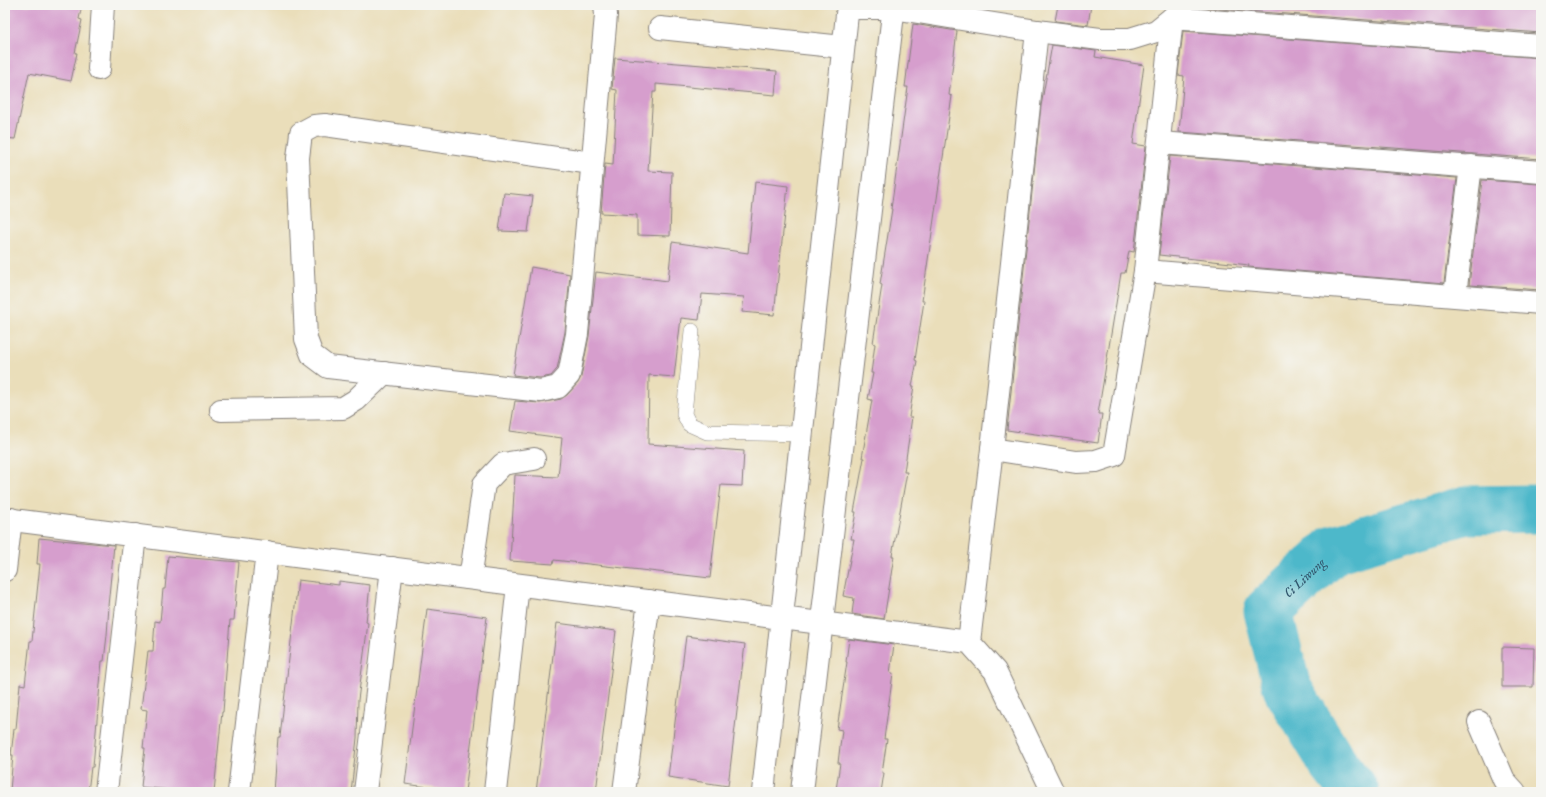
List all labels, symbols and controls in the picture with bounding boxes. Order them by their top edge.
water label: Ci Liwung [1281,554,1331,602]

